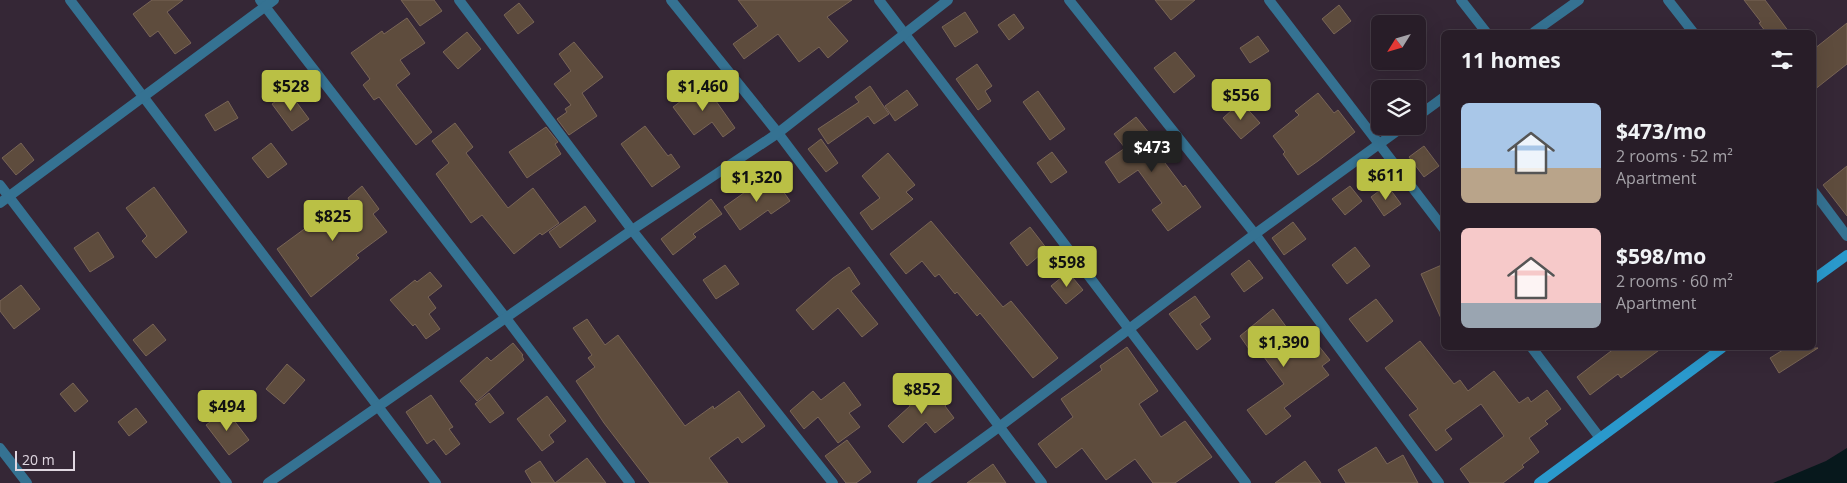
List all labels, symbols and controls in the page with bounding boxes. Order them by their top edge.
north arrow [1371,15,1426,70]
map controls [1371,15,1426,135]
text: 11 homes [1461,46,1561,74]
icon: filters [1768,46,1796,74]
pin: $528 [261,70,321,112]
pin: $1,460 [662,70,744,112]
text: $528 [273,75,309,97]
text: $1,460 [678,75,728,97]
pin: $556 [1211,78,1271,121]
button: layers [1371,80,1426,135]
text: $556 [1223,84,1259,106]
text: $473/mo [1616,117,1706,145]
icon: home [1501,123,1561,183]
pin: $473 [1122,130,1182,173]
text: $473 [1134,136,1170,158]
text: 2 rooms · 52 m² [1616,145,1733,167]
pin: $611 [1356,158,1416,201]
pin: $1,320 [716,160,798,203]
text: $611 [1368,164,1404,186]
text: $1,320 [732,166,782,188]
text: Apartment [1616,167,1696,189]
pin: $825 [303,200,363,242]
text: $825 [315,205,351,227]
text: $598/mo [1616,242,1706,270]
pin: $598 [1037,246,1097,288]
icon: home [1501,248,1561,308]
text: $598 [1049,251,1085,273]
text: 2 rooms · 60 m² [1616,270,1733,292]
text: Apartment [1616,292,1696,314]
pin: $1,390 [1243,326,1325,368]
text: $1,390 [1259,331,1309,353]
pin: $852 [892,372,952,415]
text: $852 [904,378,940,400]
pin: $494 [197,390,257,432]
text: $494 [209,395,245,417]
scale bar [15,448,75,471]
text: 20 m [22,450,55,469]

